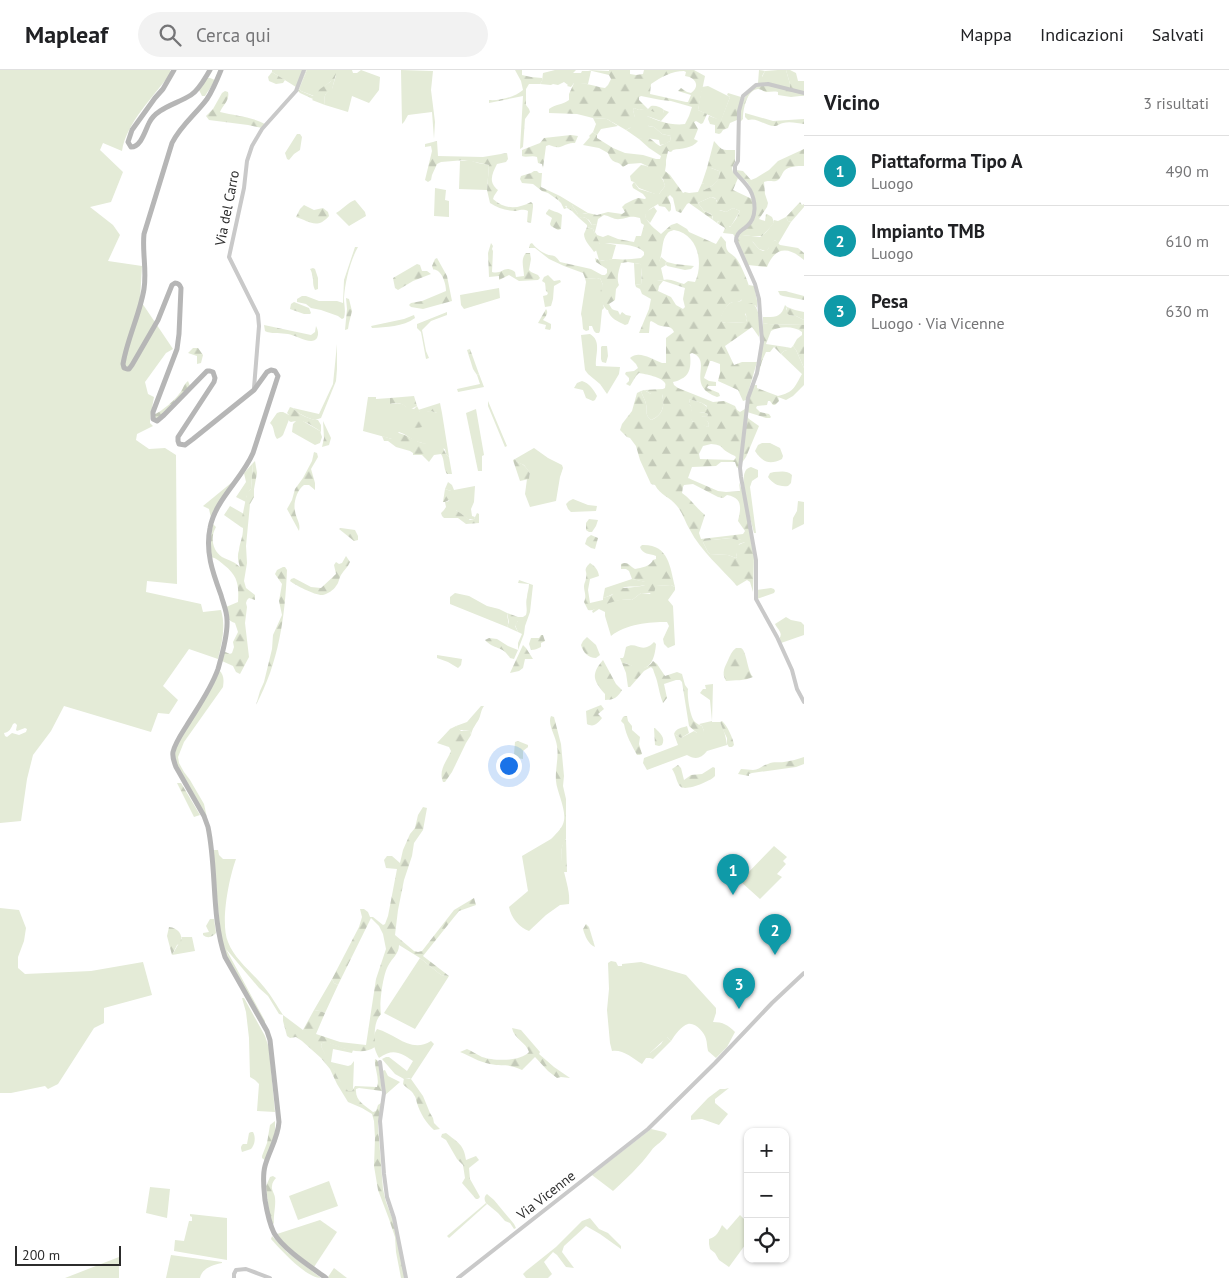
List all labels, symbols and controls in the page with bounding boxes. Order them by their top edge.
search box [138,12,488,57]
text: Mapleaf [25,19,108,50]
icon: search [156,21,184,49]
text: Cerca qui [196,23,271,47]
text: Mappa [960,23,1012,46]
text: Indicazioni [1040,23,1124,46]
text: Salvati [1152,23,1204,46]
text: Vicino [824,89,880,116]
text: 3 risultati [1143,93,1209,113]
text: Piattaforma Tipo A [871,149,1023,173]
text: 1 [835,161,845,181]
text: 490 m [1166,161,1209,181]
street label: Via del Carro [211,169,243,248]
text: Luogo [871,173,913,193]
text: Impianto TMB [871,219,985,243]
text: 2 [835,231,845,251]
text: 610 m [1166,231,1209,251]
text: Luogo [871,243,913,263]
text: Pesa [871,289,908,313]
text: 3 [835,301,845,321]
text: 630 m [1166,301,1209,321]
text: Luogo · Via Vicenne [871,313,1005,333]
your location [496,753,522,779]
pin: 1 [717,854,749,895]
pin: 2 [759,914,791,955]
pin: 3 [723,968,755,1009]
map controls [744,1128,789,1263]
button: + [744,1128,789,1173]
street label: Via Vicenne [512,1167,579,1224]
button: − [744,1173,789,1218]
button: locate [744,1218,789,1263]
scale bar [15,1243,121,1266]
text: 200 m [22,1246,60,1264]

